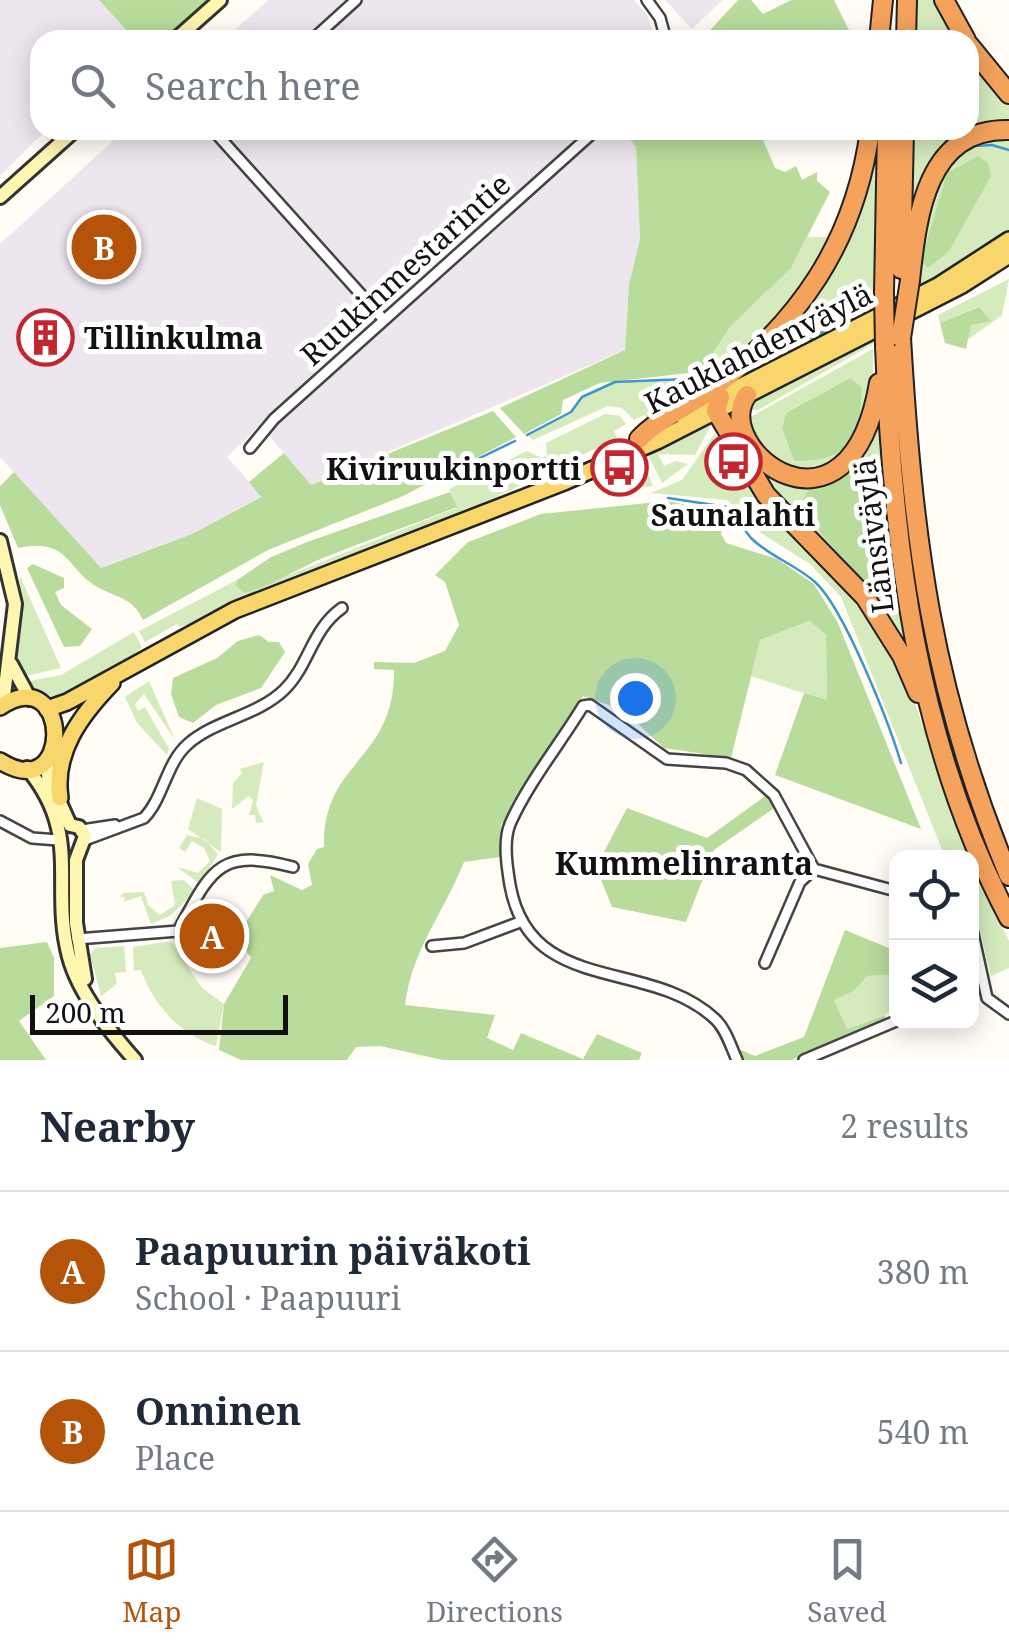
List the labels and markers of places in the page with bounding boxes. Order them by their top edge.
pin: B [72,210,136,284]
building icon: Tillinkulma [15,307,75,367]
place label: Tillinkulma [84,317,263,358]
bus stop icon: Saunalahti [703,431,763,491]
bus stop icon: Kiviruukinportti [590,438,650,498]
place label: Kiviruukinportti [326,448,581,489]
place label: Saunalahti [651,494,816,535]
pin: A [180,898,244,974]

